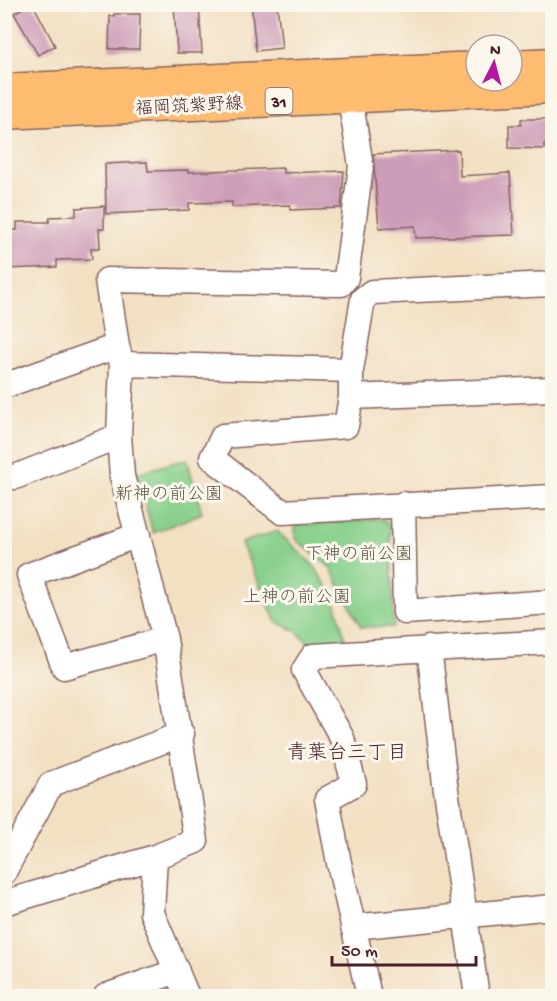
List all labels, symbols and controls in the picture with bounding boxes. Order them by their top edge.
north arrow [464,33,524,93]
text: N [489,42,502,62]
road number: 31 [266,88,292,114]
street label: 福岡筑紫野線 [135,93,244,121]
park label: 新神の前公園 [115,484,223,506]
park label: 下神の前公園 [305,544,413,566]
park label: 上神の前公園 [243,587,351,609]
district label: 青葉台三丁目 [287,741,407,766]
scale bar [332,929,476,967]
text: 50 m [341,942,378,963]

